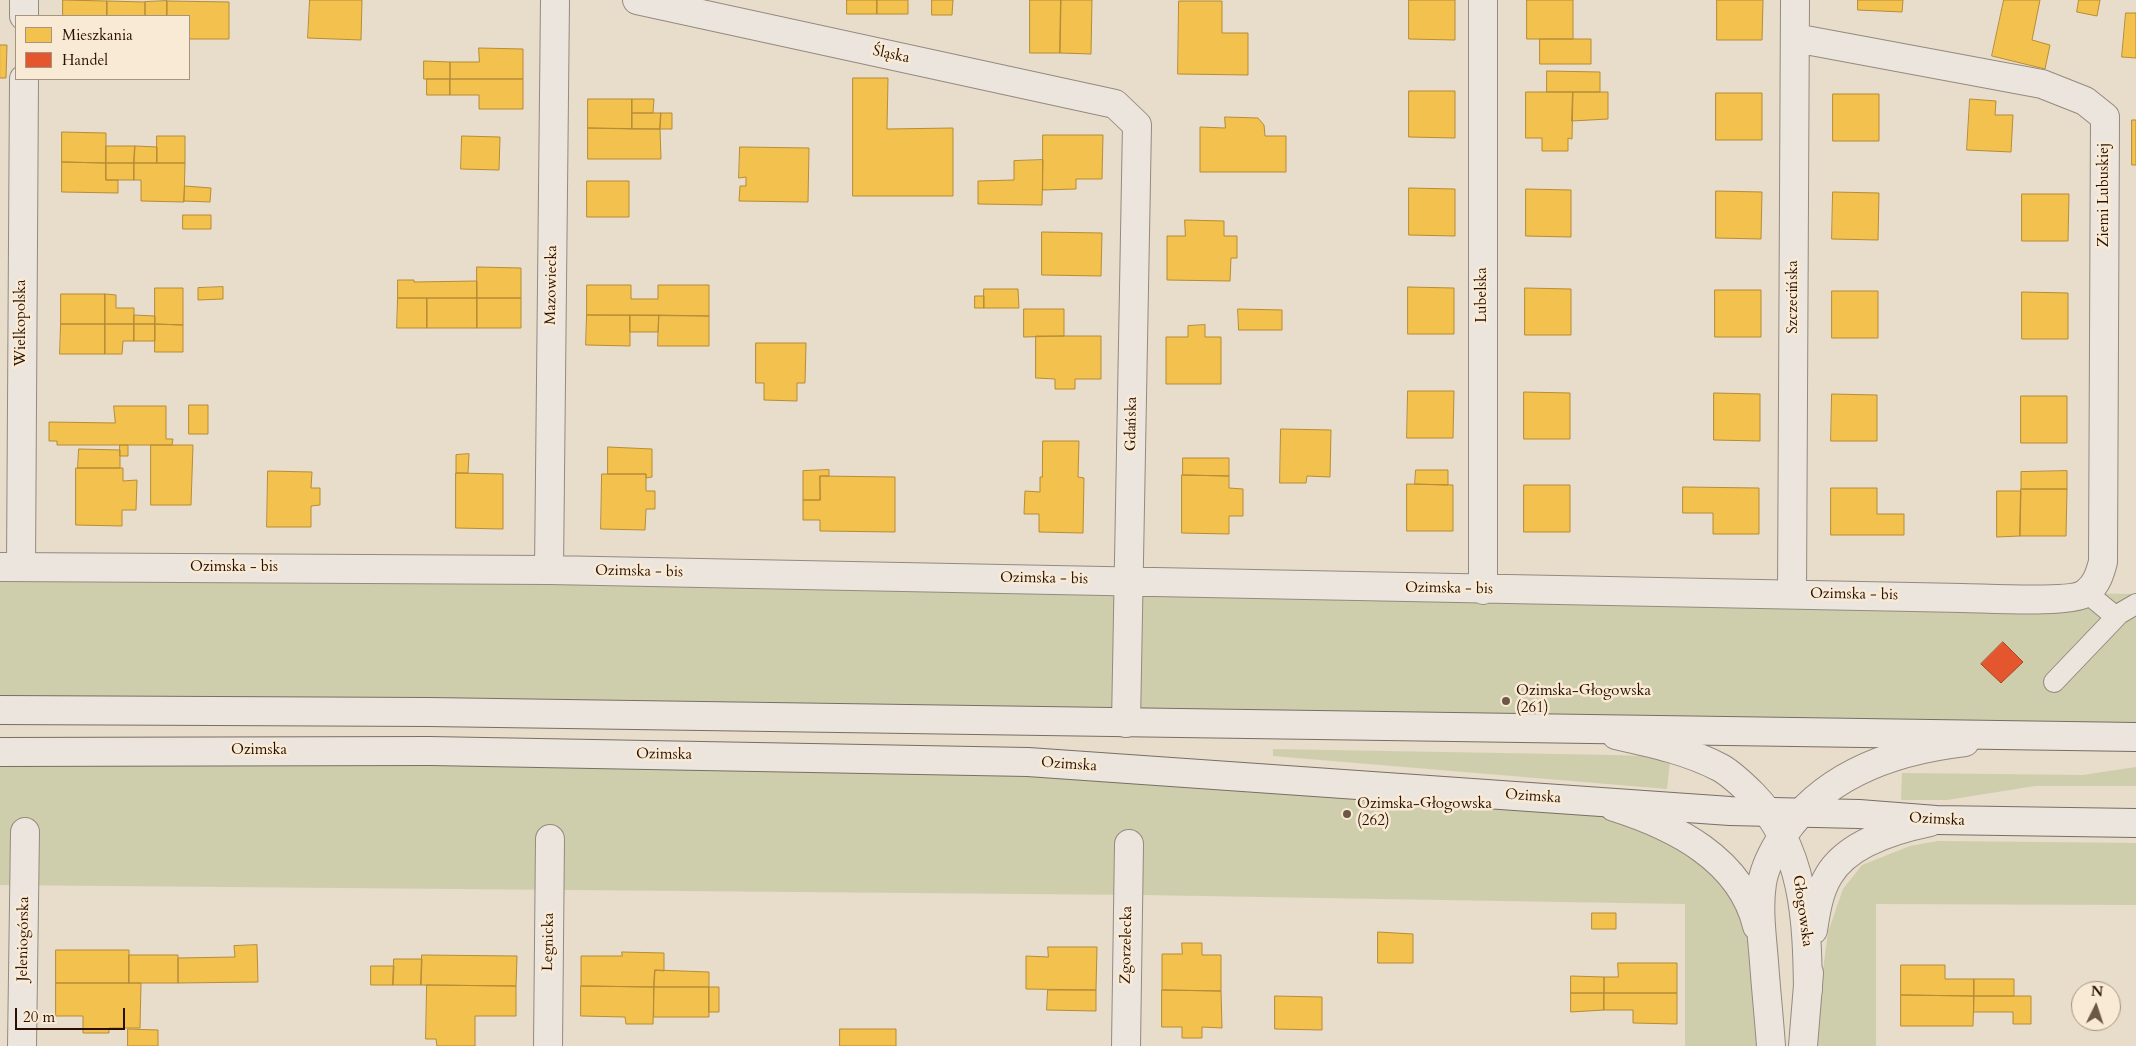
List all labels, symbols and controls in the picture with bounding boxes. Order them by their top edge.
legend [15,15,190,80]
text: Mieszkania [62,25,133,45]
street label: Śląska [871,42,911,68]
text: Handel [62,50,108,70]
street label: Ziemi Lubuskiej [2096,143,2114,247]
street label: Mazowiecka [542,245,562,325]
street label: Szczecińska [1785,260,1803,334]
street label: Lubelska [1474,267,1492,323]
street label: Wielkopolska [13,280,31,366]
street label: Gdańska [1123,397,1141,451]
street label: Ozimska - bis [190,559,278,577]
street label: Ozimska - bis [595,562,683,582]
street label: Ozimska - bis [1000,569,1088,589]
street label: Ozimska - bis [1405,579,1493,599]
street label: Ozimska - bis [1810,585,1898,605]
place label: Ozimska-Głogowska (261) [1516,683,1651,718]
marker: Ozimska-Głogowska (261) [1500,695,1512,707]
street label: Ozimska [231,742,287,760]
street label: Ozimska [636,746,692,764]
street label: Ozimska [1040,754,1098,776]
street label: Ozimska [1504,786,1562,808]
place label: Ozimska-Głogowska (262) [1357,796,1492,831]
marker: Ozimska-Głogowska (262) [1341,808,1353,820]
street label: Ozimska [1909,810,1965,830]
street label: Głogowska [1788,874,1816,948]
street label: Jeleniogórska [14,896,34,982]
street label: Zgorzelecka [1117,906,1137,984]
street label: Legnicka [539,913,559,971]
north arrow [2071,981,2121,1031]
text: N [2090,982,2104,1001]
scale bar [18,998,128,1030]
text: 20 m [23,1007,55,1027]

